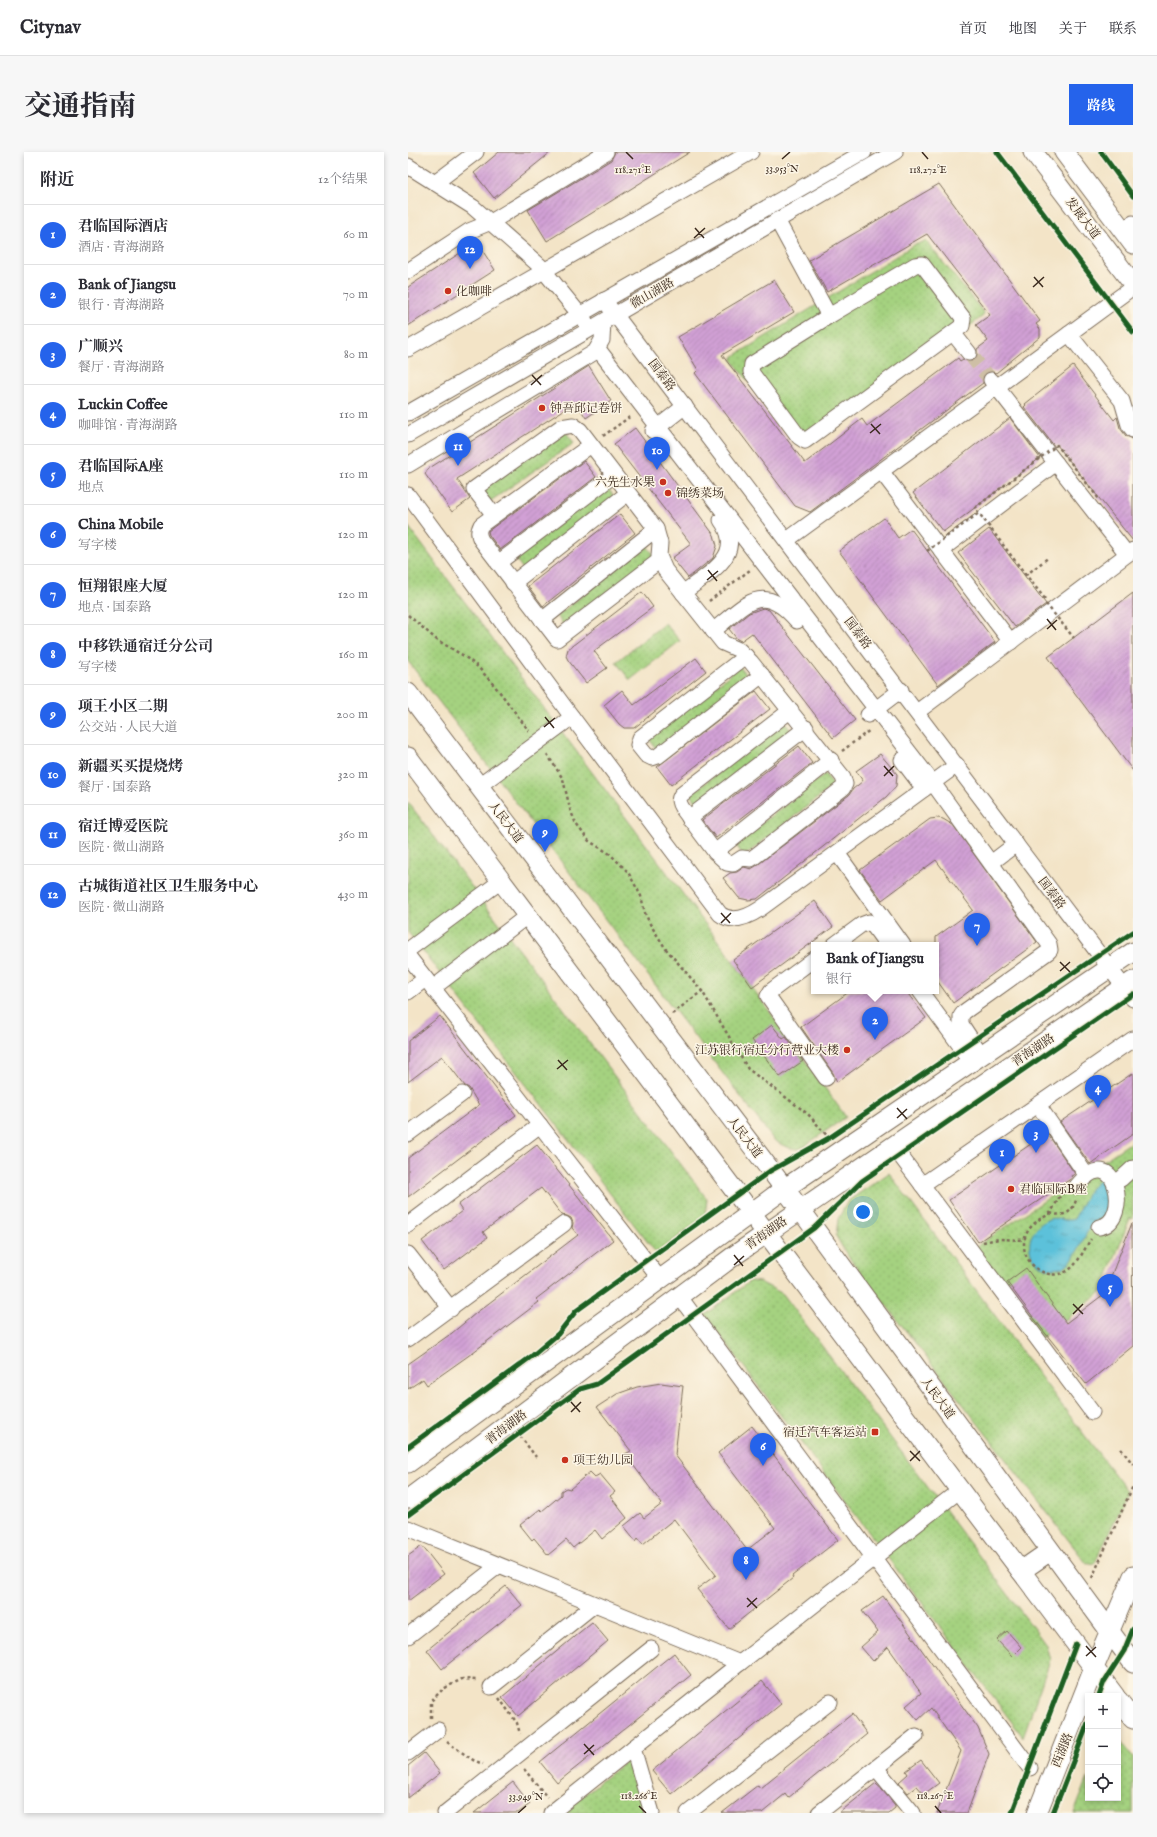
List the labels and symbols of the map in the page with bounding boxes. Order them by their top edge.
text: 33.953°N [765,163,799,176]
text: 118.271°E [615,164,651,177]
text: 118.272°E [909,164,947,177]
street label: 发展大道 [1062,195,1103,242]
pin: 12 [457,236,483,269]
street label: 微山湖路 [628,275,677,312]
place label: 化咖啡 [456,284,492,299]
marker: 化咖啡 [443,286,453,296]
street label: 国泰路 [645,356,678,394]
place label: 钟吾邱记卷饼 [550,401,622,416]
marker: 钟吾邱记卷饼 [537,403,547,413]
pin: 11 [445,433,471,466]
pin: 10 [644,437,670,470]
place label: 六先生水果 [595,475,655,490]
marker: 六先生水果 [658,477,668,487]
place label: 锦绣菜场 [676,486,724,501]
marker: 锦绣菜场 [663,488,673,498]
street label: 国泰路 [841,614,874,652]
street label: 人民大道 [485,799,526,846]
pin: 9 [532,819,558,852]
street label: 国泰路 [1035,874,1068,912]
pin: 7 [964,913,990,946]
pin: 2 [862,1007,888,1040]
street label: 青海湖路 [1009,1031,1057,1070]
place label: 江苏银行宿迁分行营业大楼 [695,1043,839,1058]
marker: 江苏银行宿迁分行营业大楼 [842,1045,852,1055]
pin: 4 [1085,1075,1111,1108]
street label: 人民大道 [724,1114,765,1161]
pin: 3 [1023,1120,1049,1153]
pin: 1 [989,1139,1015,1172]
place label: 君临国际B座 [1019,1182,1087,1197]
marker: 君临国际B座 [1006,1184,1016,1194]
your location [853,1202,873,1222]
street label: 青海湖路 [742,1213,790,1253]
pin: 5 [1097,1274,1123,1307]
street label: 人民大道 [917,1374,958,1422]
street label: 青海湖路 [483,1407,530,1448]
place label: 宿迁汽车客运站 [783,1425,867,1440]
marker: 宿迁汽车客运站 [870,1427,880,1437]
pin: 6 [750,1433,776,1466]
place label: 项王幼儿园 [573,1453,633,1468]
marker: 项王幼儿园 [560,1455,570,1465]
pin: 8 [733,1547,759,1580]
street label: 西湖路 [1049,1731,1076,1770]
text: 118.266°E [621,1790,657,1803]
text: 118.267°E [916,1790,954,1803]
text: 33.949°N [508,1791,544,1804]

